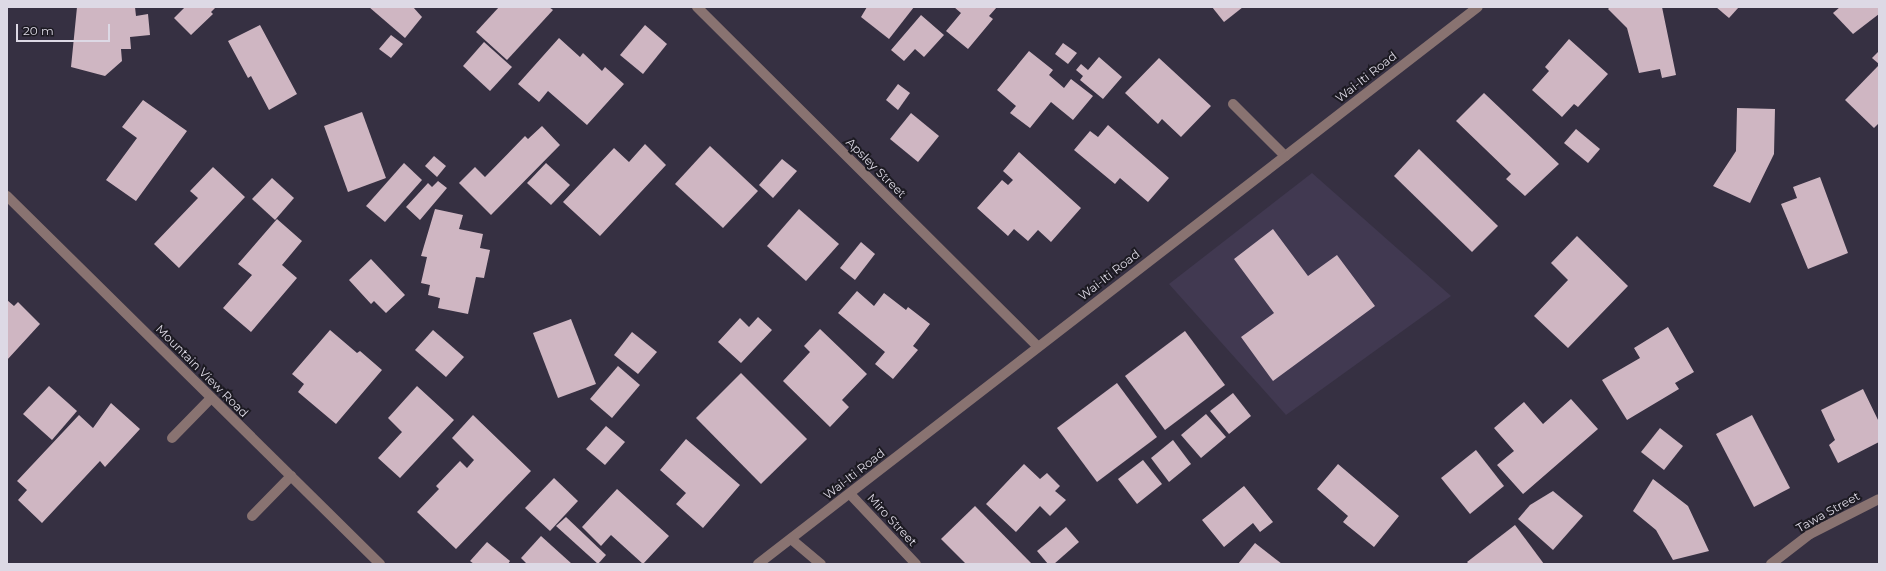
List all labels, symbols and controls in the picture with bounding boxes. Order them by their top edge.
scale bar [18,16,112,42]
text: 20 m [23,23,54,38]
street label: Wai-Iti Road [1332,49,1400,105]
street label: Apsley Street [843,135,909,201]
street label: Wai-Iti Road [1075,247,1143,303]
street label: Mountain View Road [153,322,251,420]
street label: Wai-Iti Road [820,446,888,502]
street label: Tawa Street [1794,489,1862,535]
street label: Miro Street [864,491,920,549]

